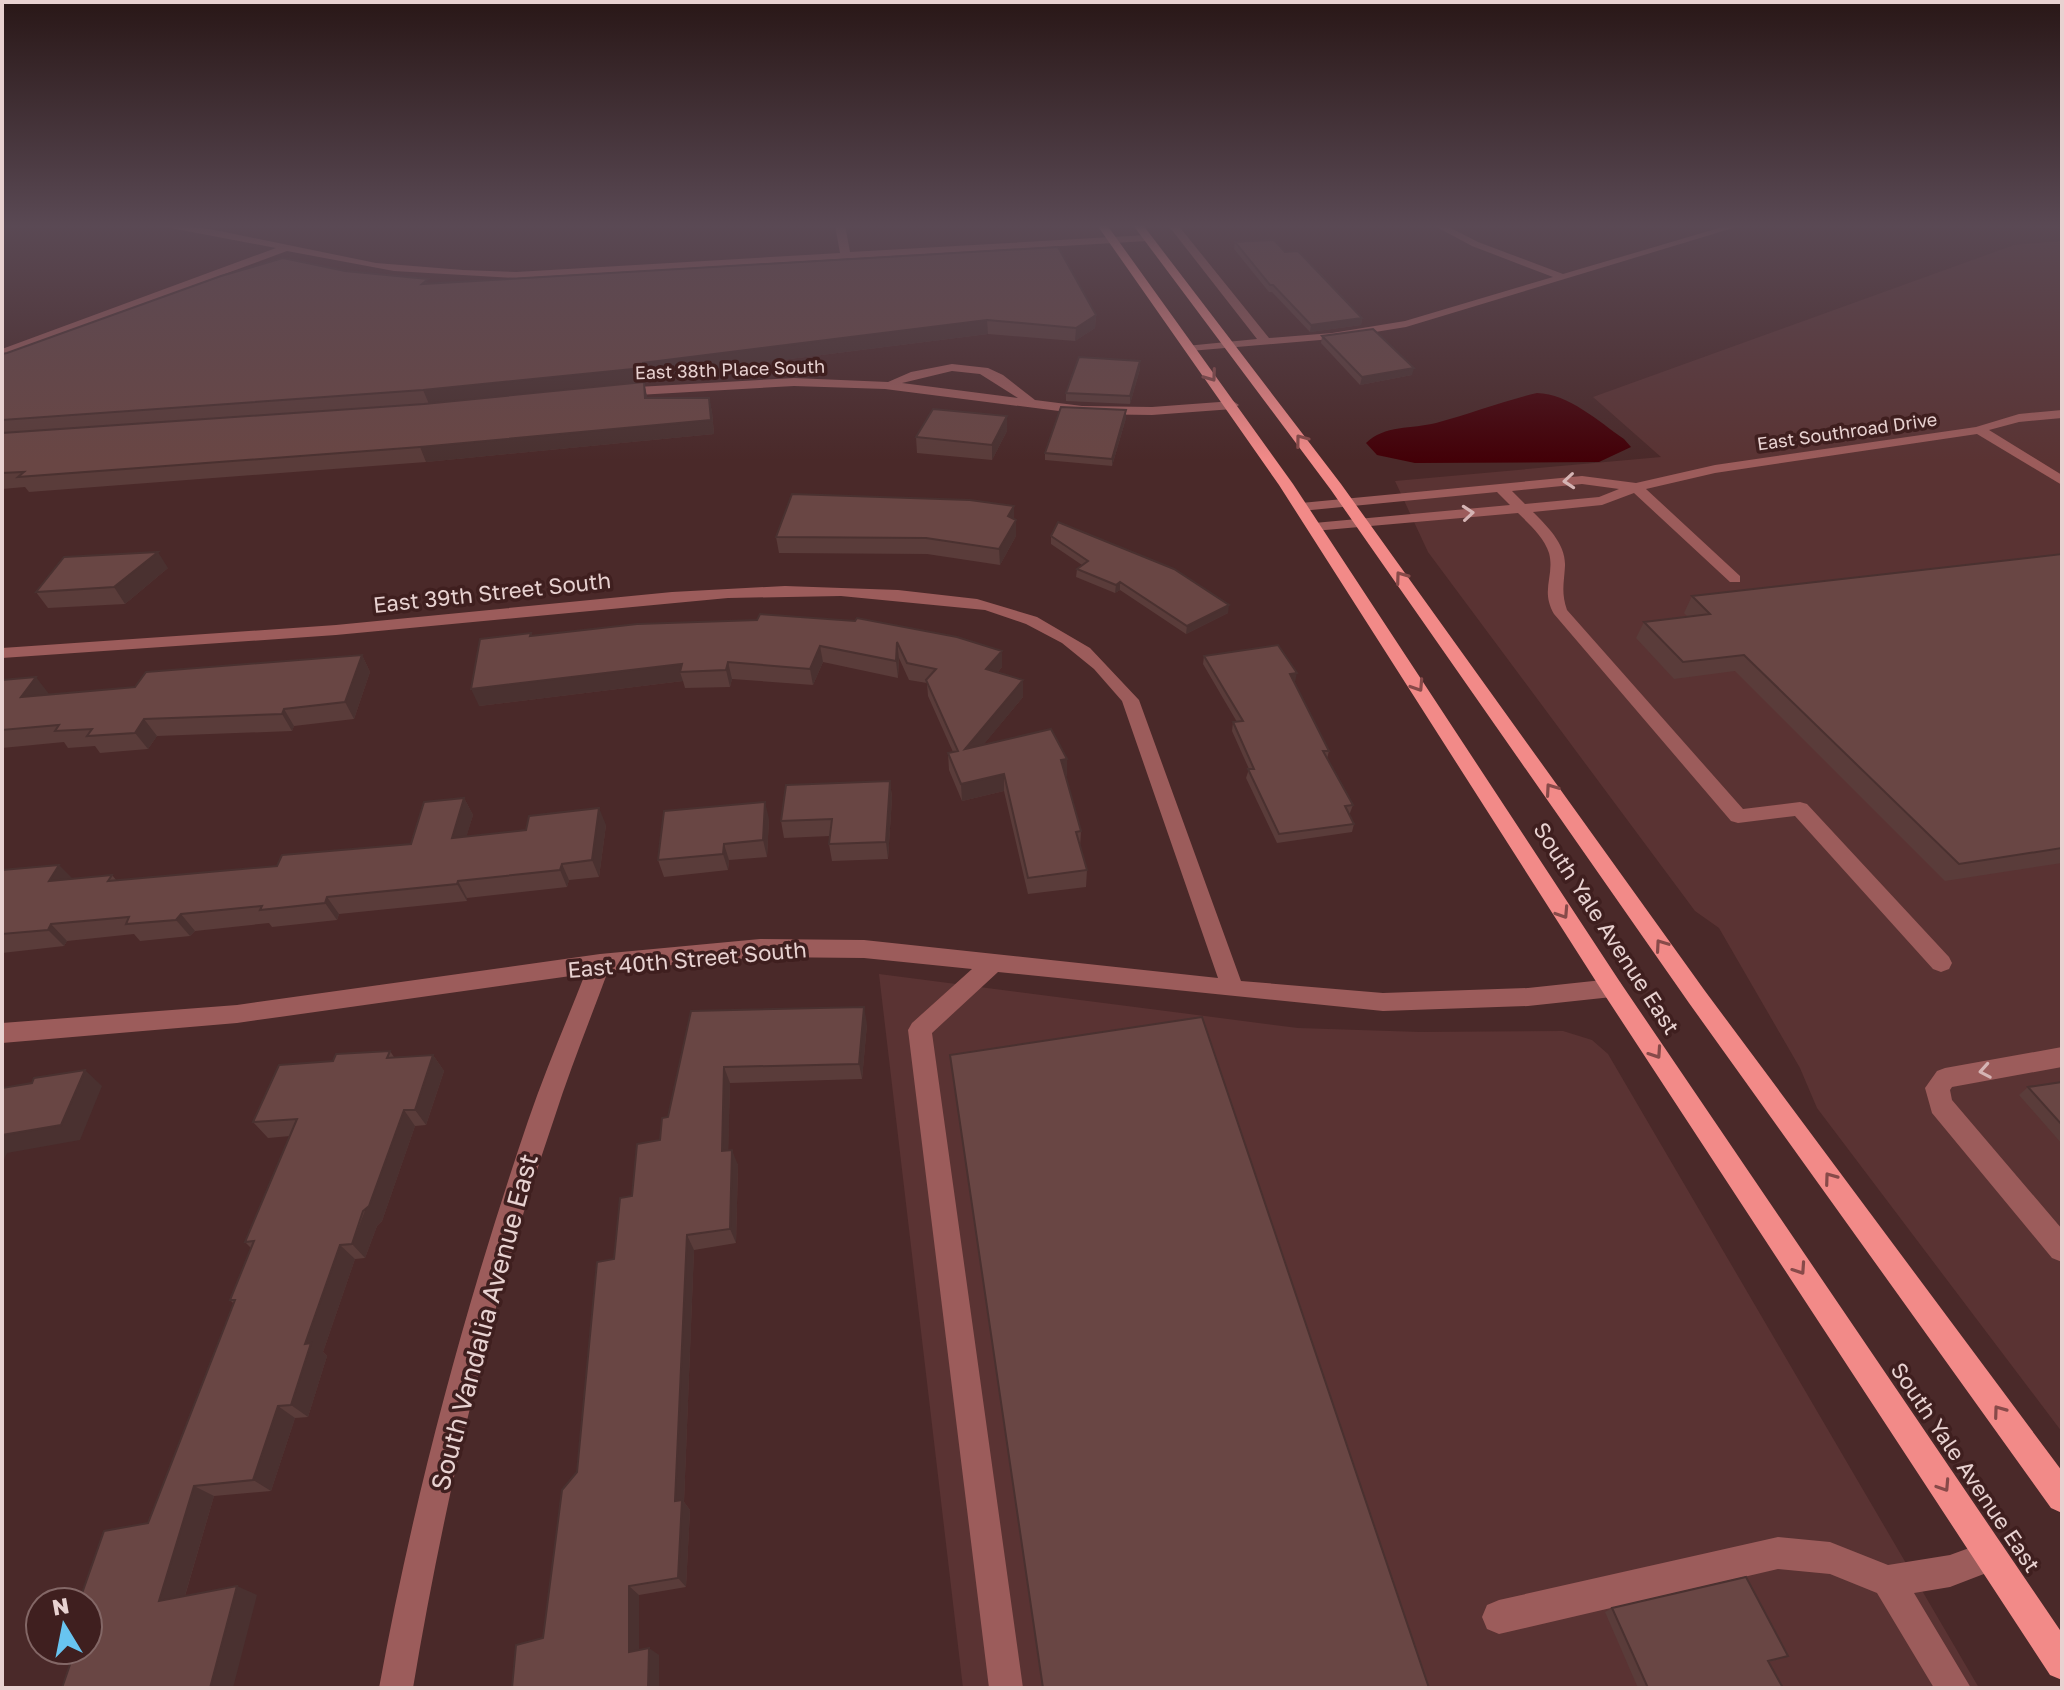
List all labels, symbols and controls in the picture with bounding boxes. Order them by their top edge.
street label: East 38th Place South [634,355,826,383]
one-way arrow [1202,368,1216,382]
street label: East Southroad Drive [1756,407,1938,455]
one-way arrow [1296,434,1310,449]
one-way arrow [1562,473,1575,490]
one-way arrow [1462,505,1475,522]
street label: East 39th Street South [372,566,612,618]
one-way arrow [1396,571,1411,585]
one-way arrow [1408,677,1423,692]
one-way arrow [1546,783,1561,797]
street label: South Yale Avenue East [1528,817,1686,1039]
one-way arrow [1553,904,1568,919]
street label: East 40th Street South [566,935,808,983]
one-way arrow [1656,940,1671,954]
one-way arrow [1646,1044,1661,1058]
one-way arrow [1979,1061,1992,1078]
street label: South Vandalia Avenue East [424,1150,544,1494]
one-way arrow [1825,1173,1839,1187]
one-way arrow [1791,1260,1806,1275]
street label: South Yale Avenue East [1886,1357,2046,1577]
one-way arrow [1995,1405,2009,1420]
one-way arrow [1935,1477,1950,1491]
north arrow [24,1586,104,1666]
text: N [50,1591,71,1621]

